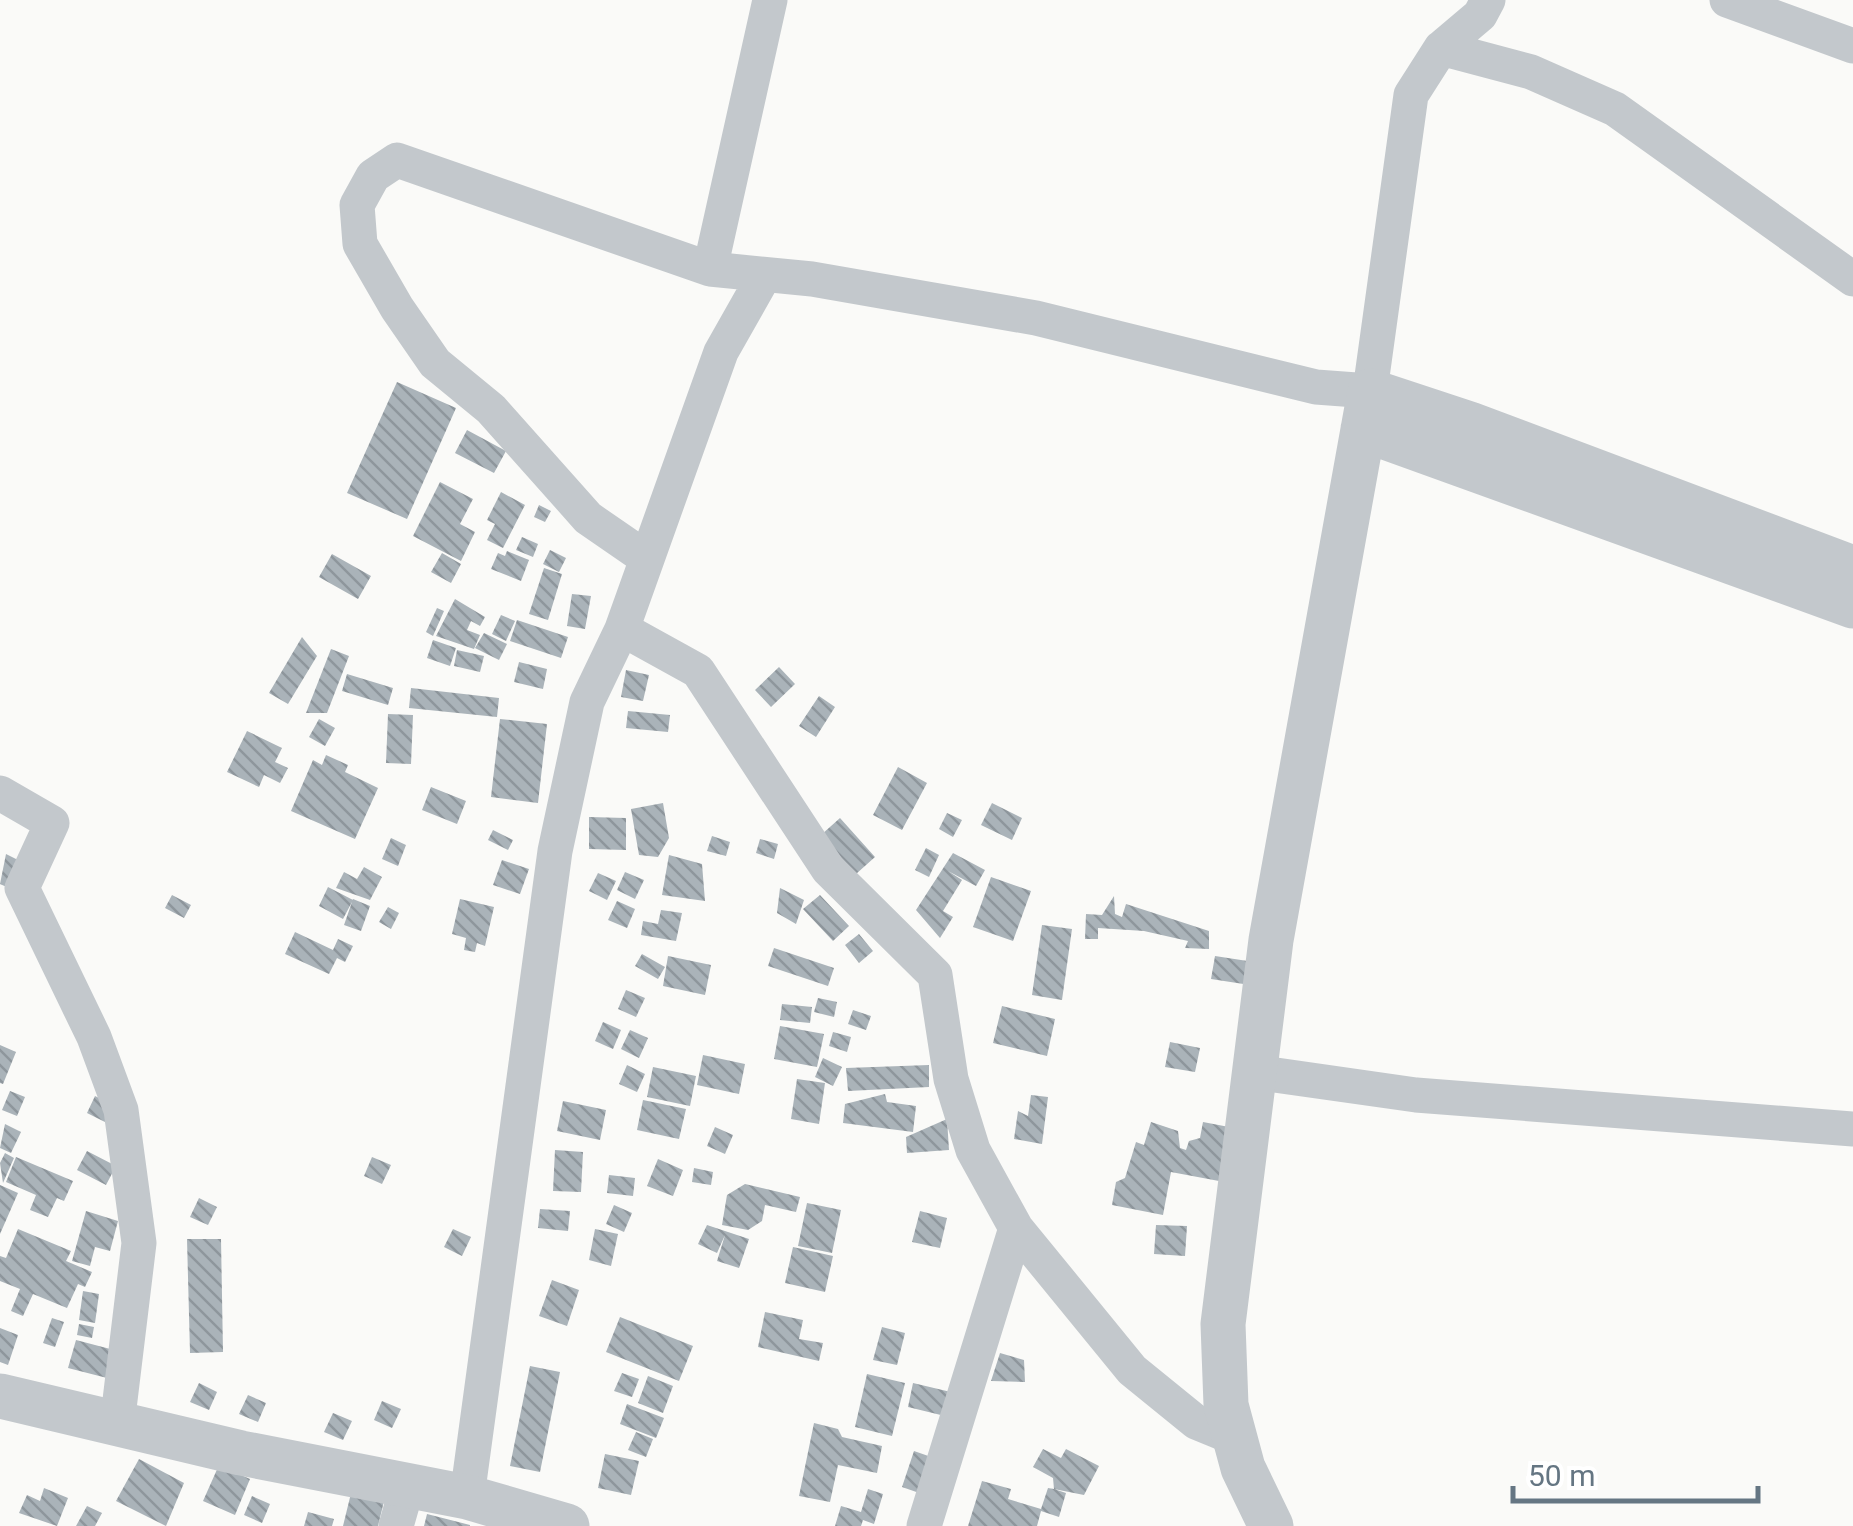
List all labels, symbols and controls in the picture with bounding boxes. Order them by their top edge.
scale bar [1513,1441,1758,1503]
text: 50 m [1528,1458,1595,1493]

